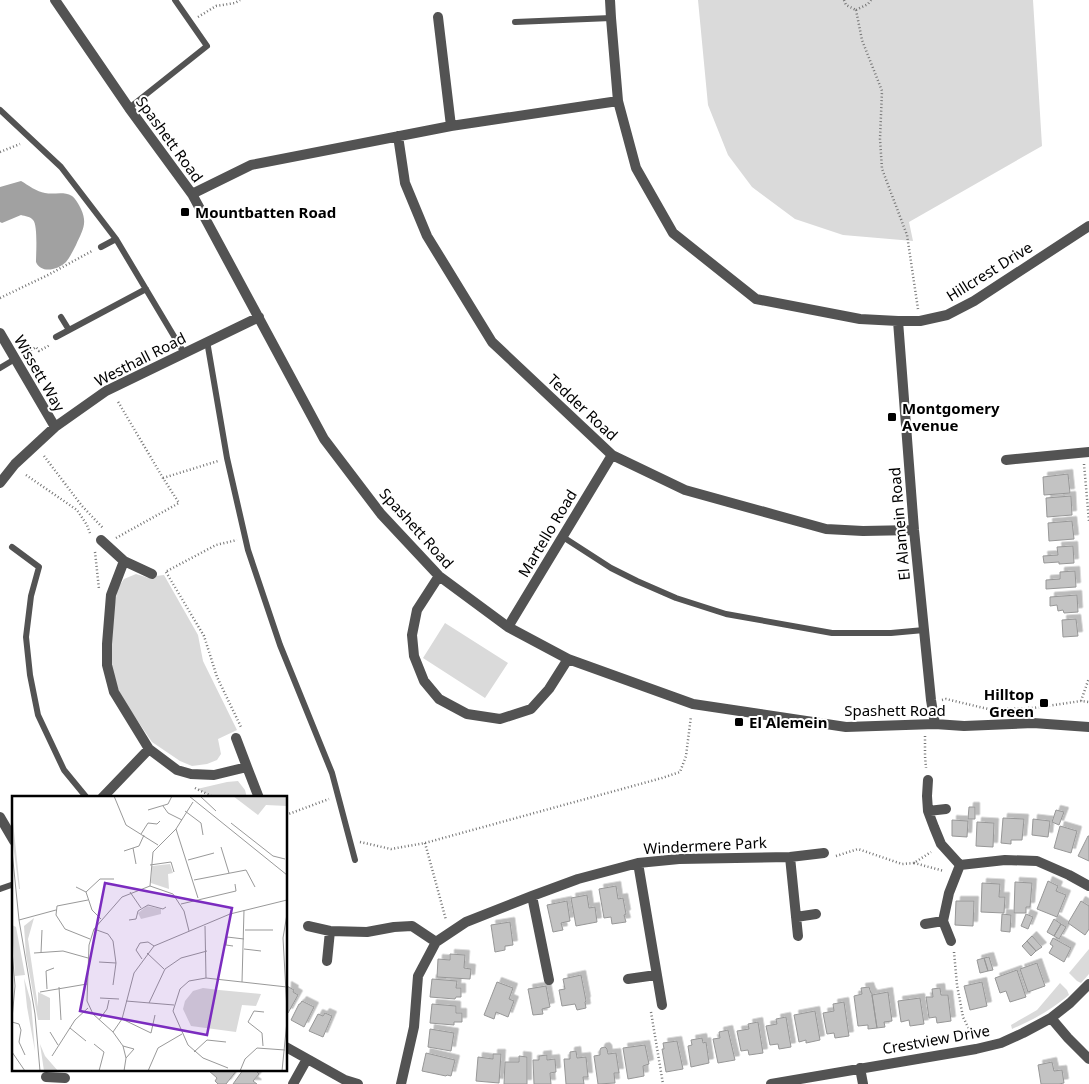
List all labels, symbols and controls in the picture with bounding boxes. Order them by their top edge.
street label: Spashett Road [132,92,208,186]
place label: Mountbatten Road [195,202,336,222]
marker: Mountbatten Road [179,206,191,218]
street label: Hillcrest Drive [942,237,1036,305]
street label: Westhall Road [91,327,189,391]
street label: Wissett Way [10,331,70,415]
street label: Tedder Road [544,369,622,445]
place label: Montgomery Avenue [902,398,1000,435]
marker: Montgomery Avenue [886,411,898,423]
street label: El Alamein Road [884,467,914,581]
street label: Spashett Road [376,484,458,572]
street label: Martello Road [513,485,581,581]
place label: Hilltop Green [984,684,1034,721]
marker: Hilltop Green [1038,697,1050,709]
street label: Spashett Road [844,700,946,720]
place label: El Alemein [749,712,827,732]
marker: El Alemein [733,716,745,728]
inset map [12,796,288,1072]
street label: Windermere Park [643,832,767,858]
street label: Crestview Drive [881,1020,991,1058]

